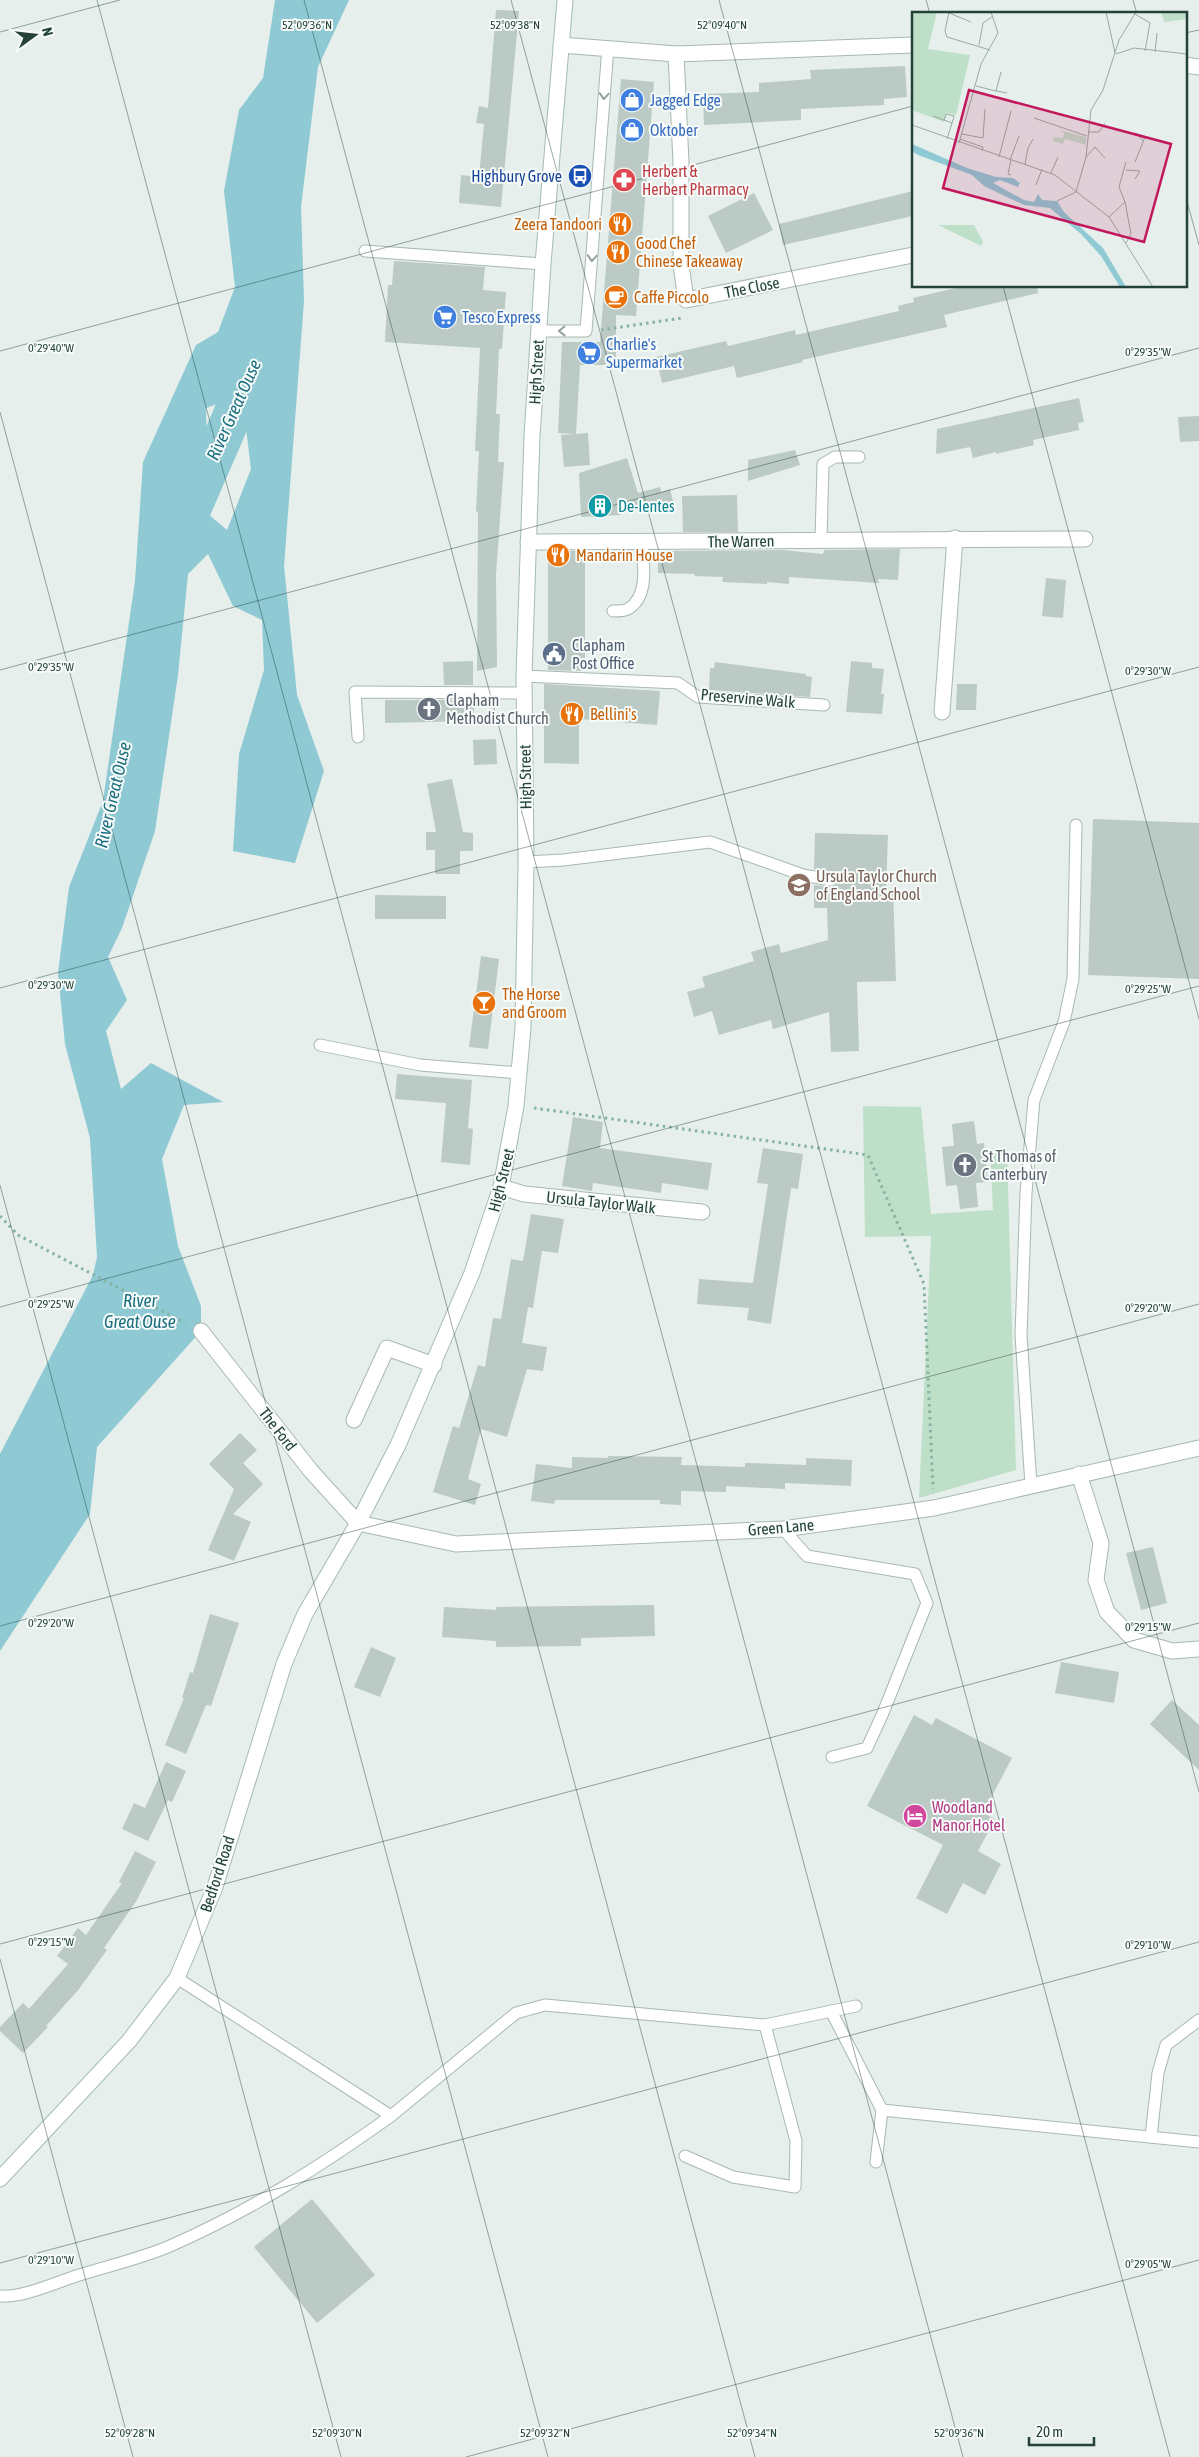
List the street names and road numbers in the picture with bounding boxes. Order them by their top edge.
street label: The Close [723,273,781,301]
street label: High Street [525,339,548,405]
street label: The Warren [707,531,775,551]
street label: Preservine Walk [700,685,796,711]
street label: High Street [515,744,536,810]
street label: High Street [484,1146,519,1214]
street label: Ursula Taylor Walk [545,1187,656,1218]
street label: The Ford [256,1404,300,1454]
street label: Green Lane [747,1515,815,1539]
street label: Bedford Road [196,1833,238,1915]

